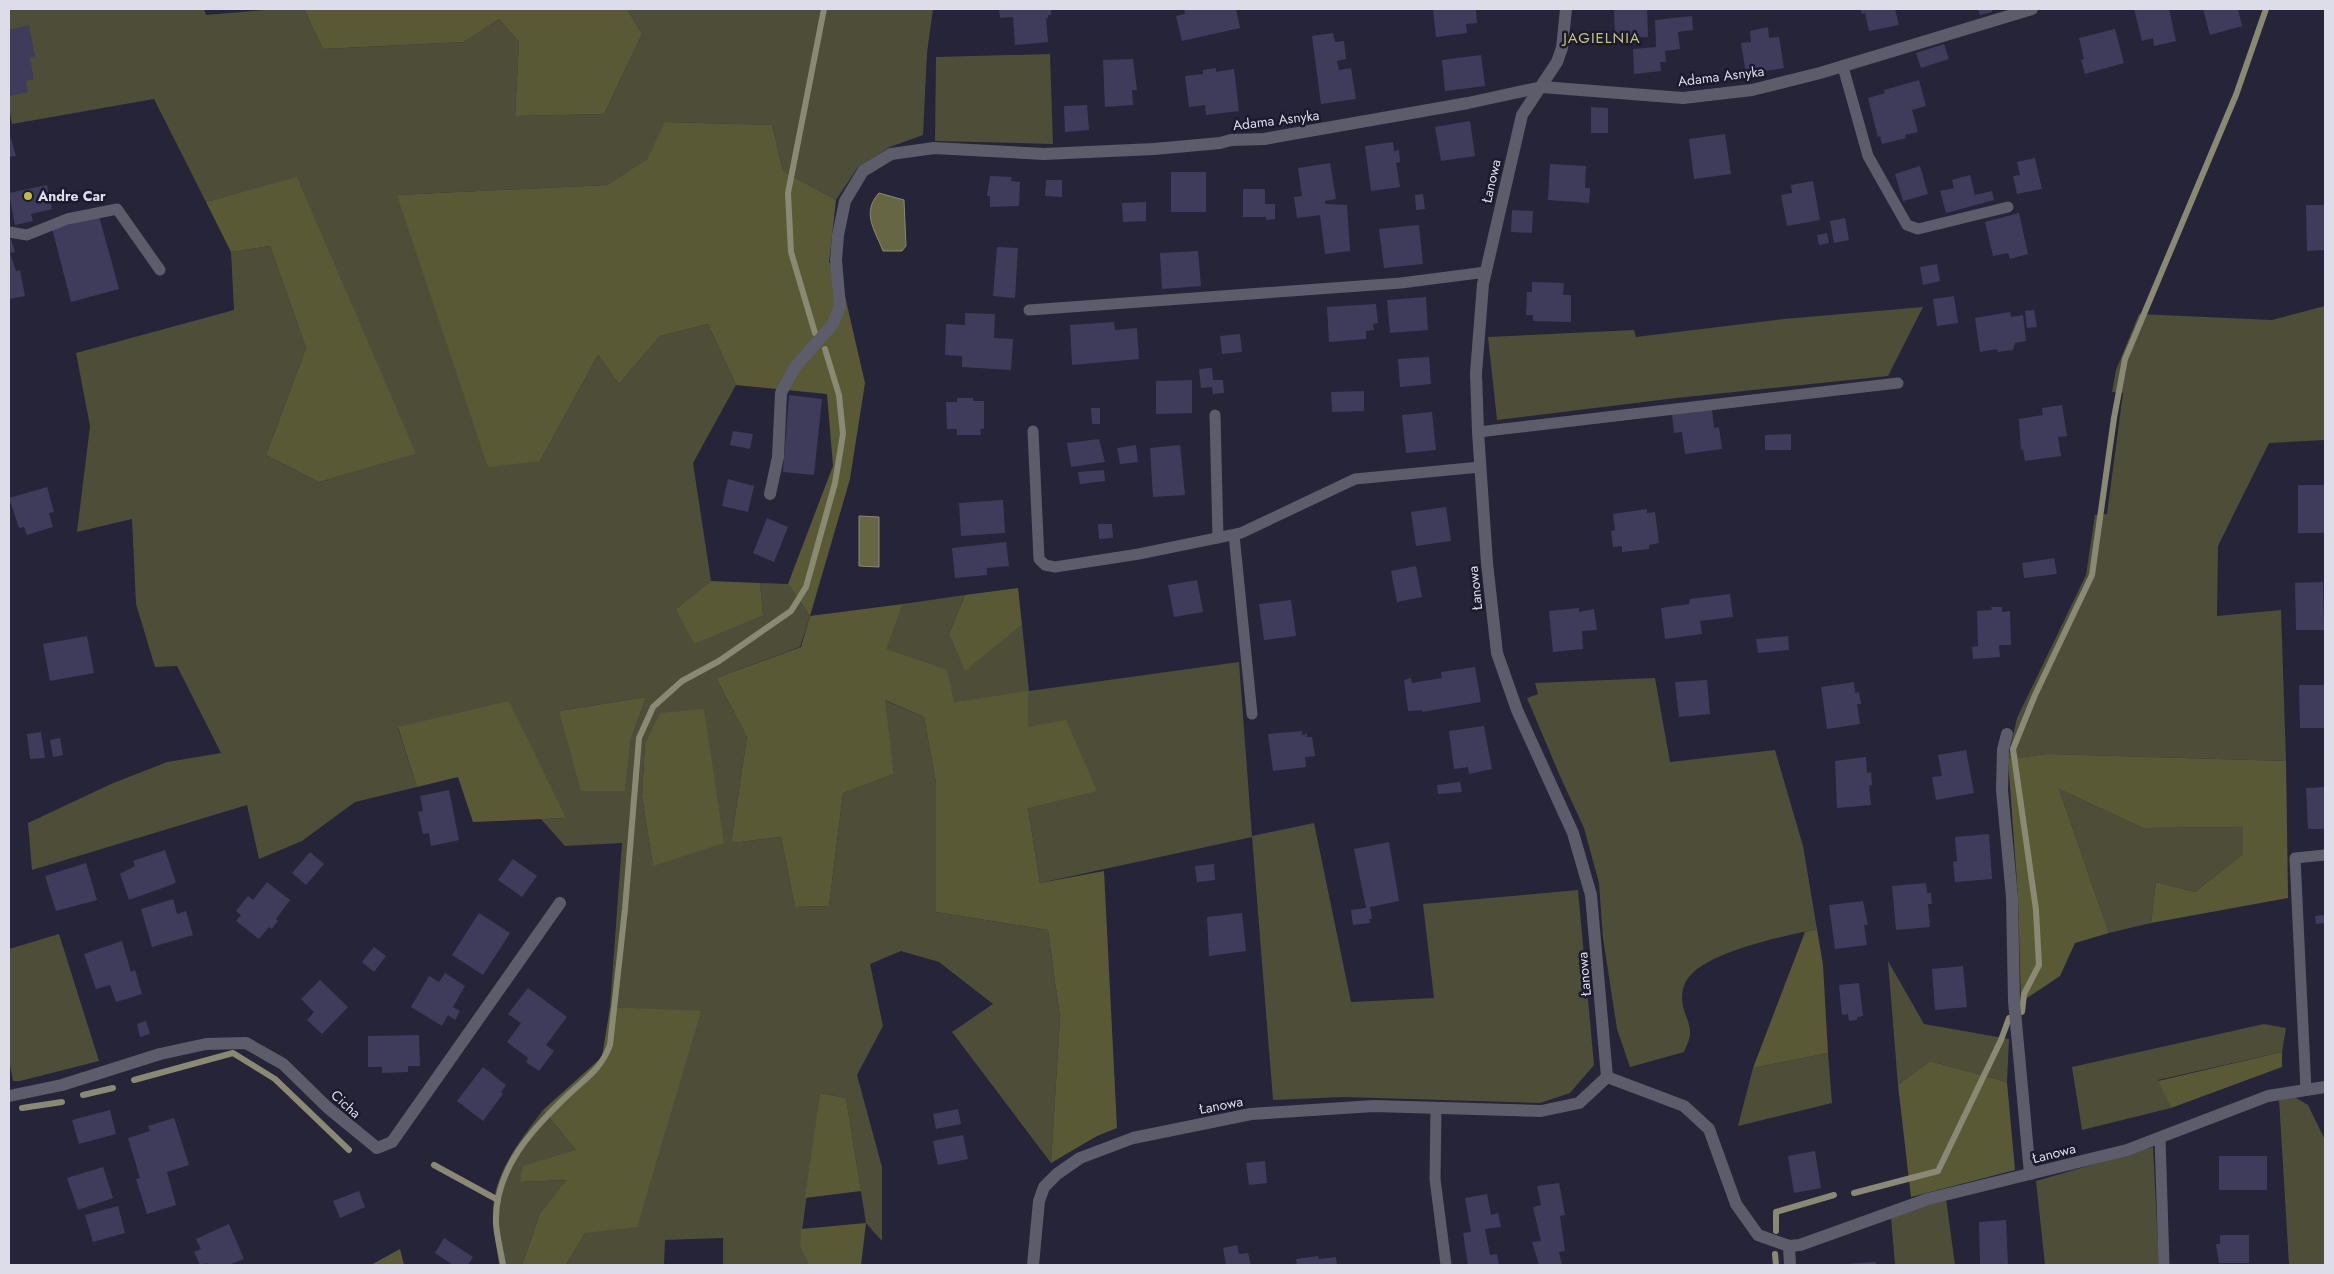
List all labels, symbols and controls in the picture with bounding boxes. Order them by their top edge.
district label: JAGIELNIA [1561,27,1641,49]
street label: Adama Asnyka [1677,61,1765,91]
street label: Adama Asnyka [1232,105,1320,135]
street label: Łanowa [1476,157,1506,206]
place label: Andre Car [37,186,106,206]
marker: Andre Car [22,190,34,202]
street label: Łanowa [1463,565,1487,612]
street label: Łanowa [1572,951,1596,998]
street label: Cicha [327,1085,365,1123]
street label: Łanowa [1196,1091,1245,1119]
street label: Łanowa [2029,1138,2078,1168]

